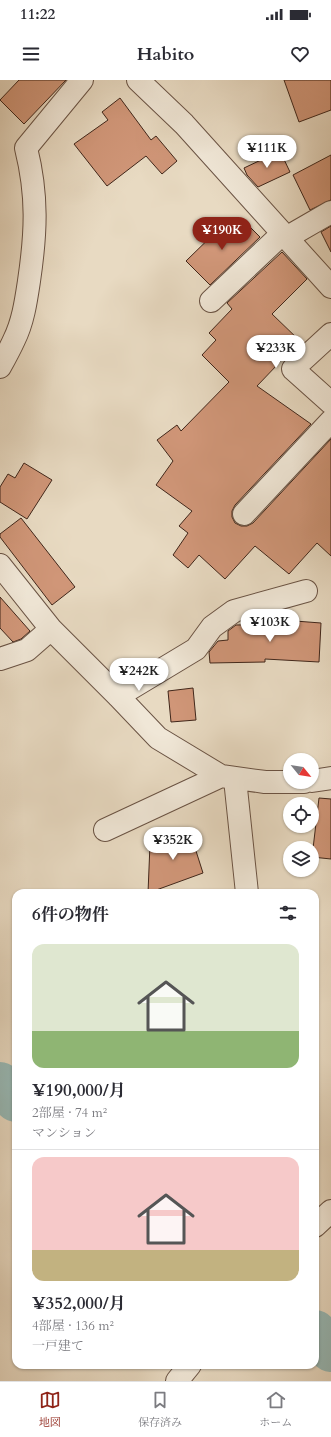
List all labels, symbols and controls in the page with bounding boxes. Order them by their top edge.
text: 11:22 [20,4,55,24]
text: Habito [137,42,194,67]
icon: menu [20,43,42,65]
icon: heart [289,43,311,65]
pin: ¥111K [239,135,295,169]
text: ¥111K [247,139,287,157]
pin: ¥190K [194,217,250,251]
text: ¥190K [202,221,242,239]
pin: ¥233K [248,335,304,369]
text: ¥233K [256,339,296,357]
pin: ¥103K [242,609,298,643]
text: ¥103K [250,613,290,631]
pin: ¥242K [111,658,167,692]
text: ¥242K [119,662,159,680]
north arrow [283,753,319,789]
map controls [283,753,319,877]
button: locate [283,797,319,833]
pin: ¥352K [145,827,201,861]
text: ¥352K [153,831,193,849]
button: layers [283,841,319,877]
icon: filters [277,902,299,924]
text: 6件の物件 [32,903,109,926]
icon: home [130,970,202,1042]
text: ¥190,000/月 [32,1079,126,1102]
text: 2部屋 · 74 m² [32,1104,107,1122]
text: マンション [32,1124,96,1142]
icon: home [130,1183,202,1255]
text: ¥352,000/月 [32,1292,126,1315]
text: 4部屋 · 136 m² [32,1317,114,1335]
text: 一戸建て [32,1337,84,1355]
tab: 地図 [39,1389,61,1430]
tab: 保存済み [138,1389,182,1430]
tab: ホーム [259,1389,292,1430]

